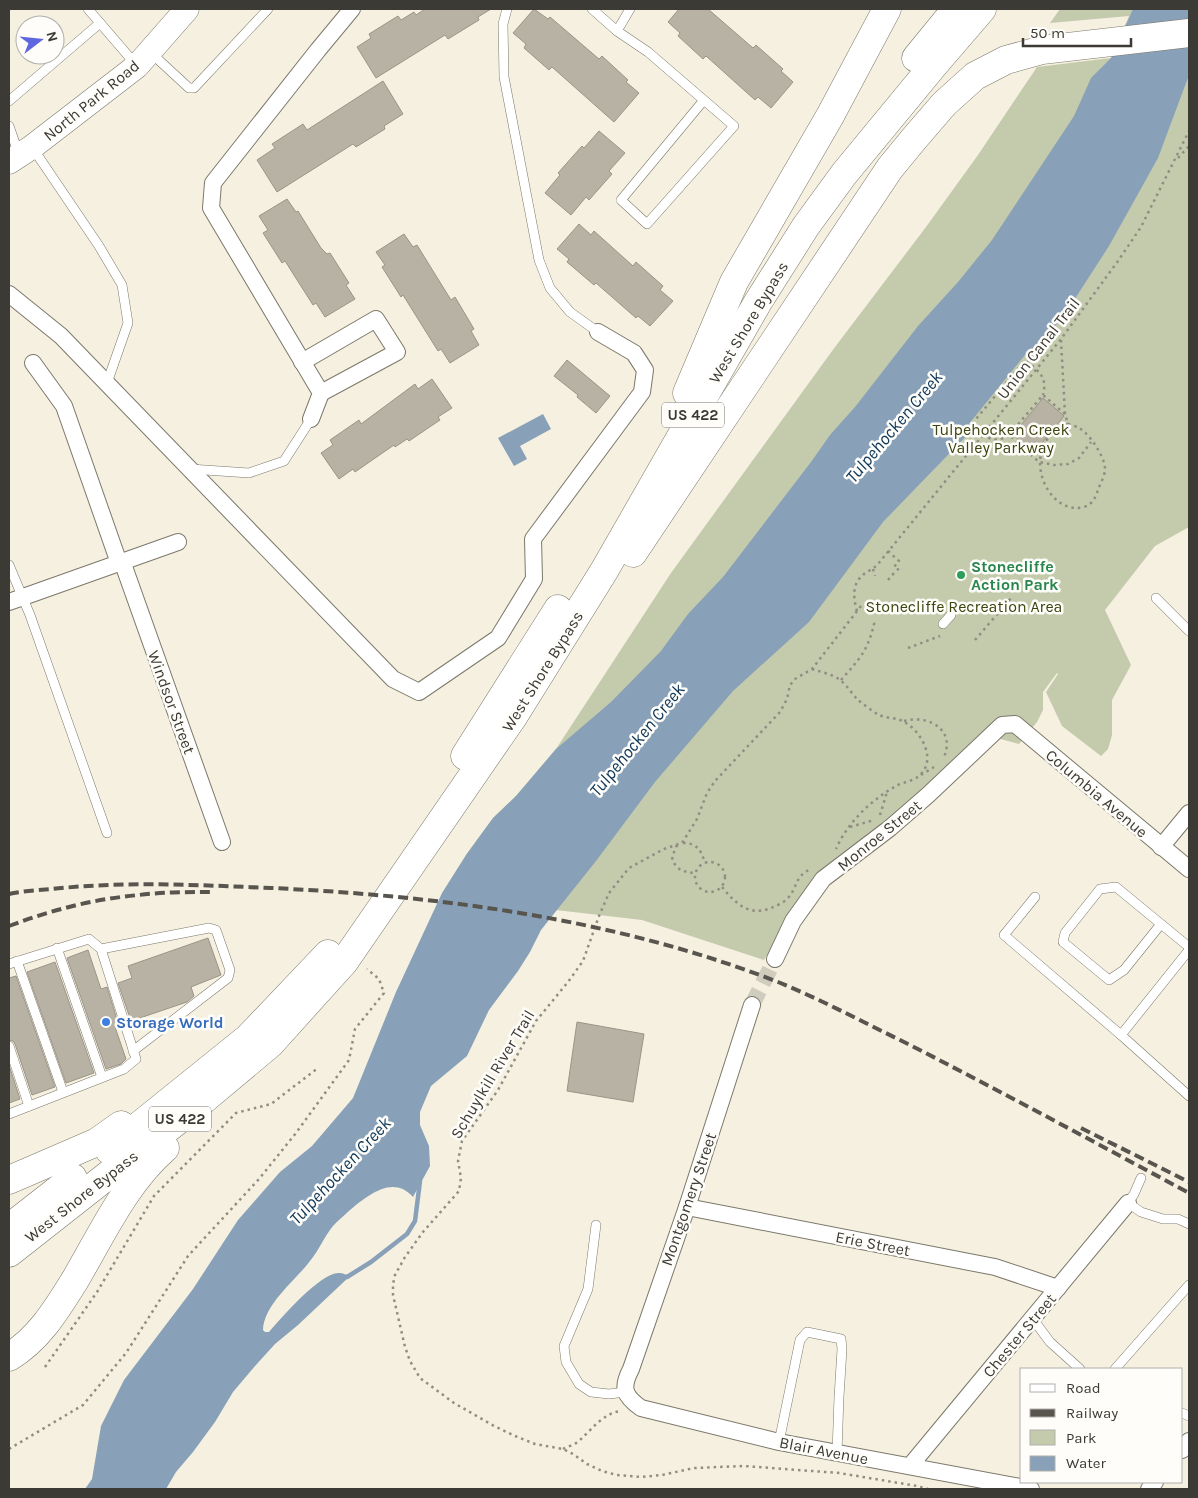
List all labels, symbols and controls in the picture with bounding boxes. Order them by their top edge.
north arrow [15,15,65,65]
scale bar [1023,15,1130,47]
text: 50 m [1030,24,1065,42]
text: N [42,29,62,44]
street label: North Park Road [39,56,143,145]
street label: West Shore Bypass [705,258,792,387]
street label: Union Canal Trail [993,294,1084,403]
water label: Tulpehocken Creek [841,366,948,487]
road number: US 422 [662,402,724,428]
park label: Tulpehocken Creek Valley Parkway [932,420,1070,457]
place label: Stonecliffe Action Park [971,557,1059,594]
marker: Stonecliffe Action Park [955,569,967,581]
park label: Stonecliffe Recreation Area [866,597,1062,616]
street label: West Shore Bypass [498,608,587,735]
street label: Windsor Street [144,648,199,757]
water label: Tulpehocken Creek [585,678,690,801]
street label: Columbia Avenue [1042,745,1152,842]
street label: Monroe Street [834,796,925,875]
street label: Schuylkill River Trail [446,1006,538,1142]
place label: Storage World [116,1013,224,1032]
marker: Storage World [100,1016,112,1028]
road number: US 422 [149,1106,211,1132]
water label: Tulpehocken Creek [284,1112,396,1229]
street label: Montgomery Street [657,1130,720,1268]
street label: West Shore Bypass [21,1146,142,1247]
street label: Erie Street [834,1227,912,1260]
street label: Chester Street [979,1289,1060,1381]
legend [1020,1368,1183,1483]
text: Road [1066,1379,1101,1397]
text: Railway [1066,1404,1118,1422]
text: Park [1066,1429,1096,1447]
street label: Blair Avenue [778,1433,870,1468]
text: Water [1066,1454,1107,1472]

